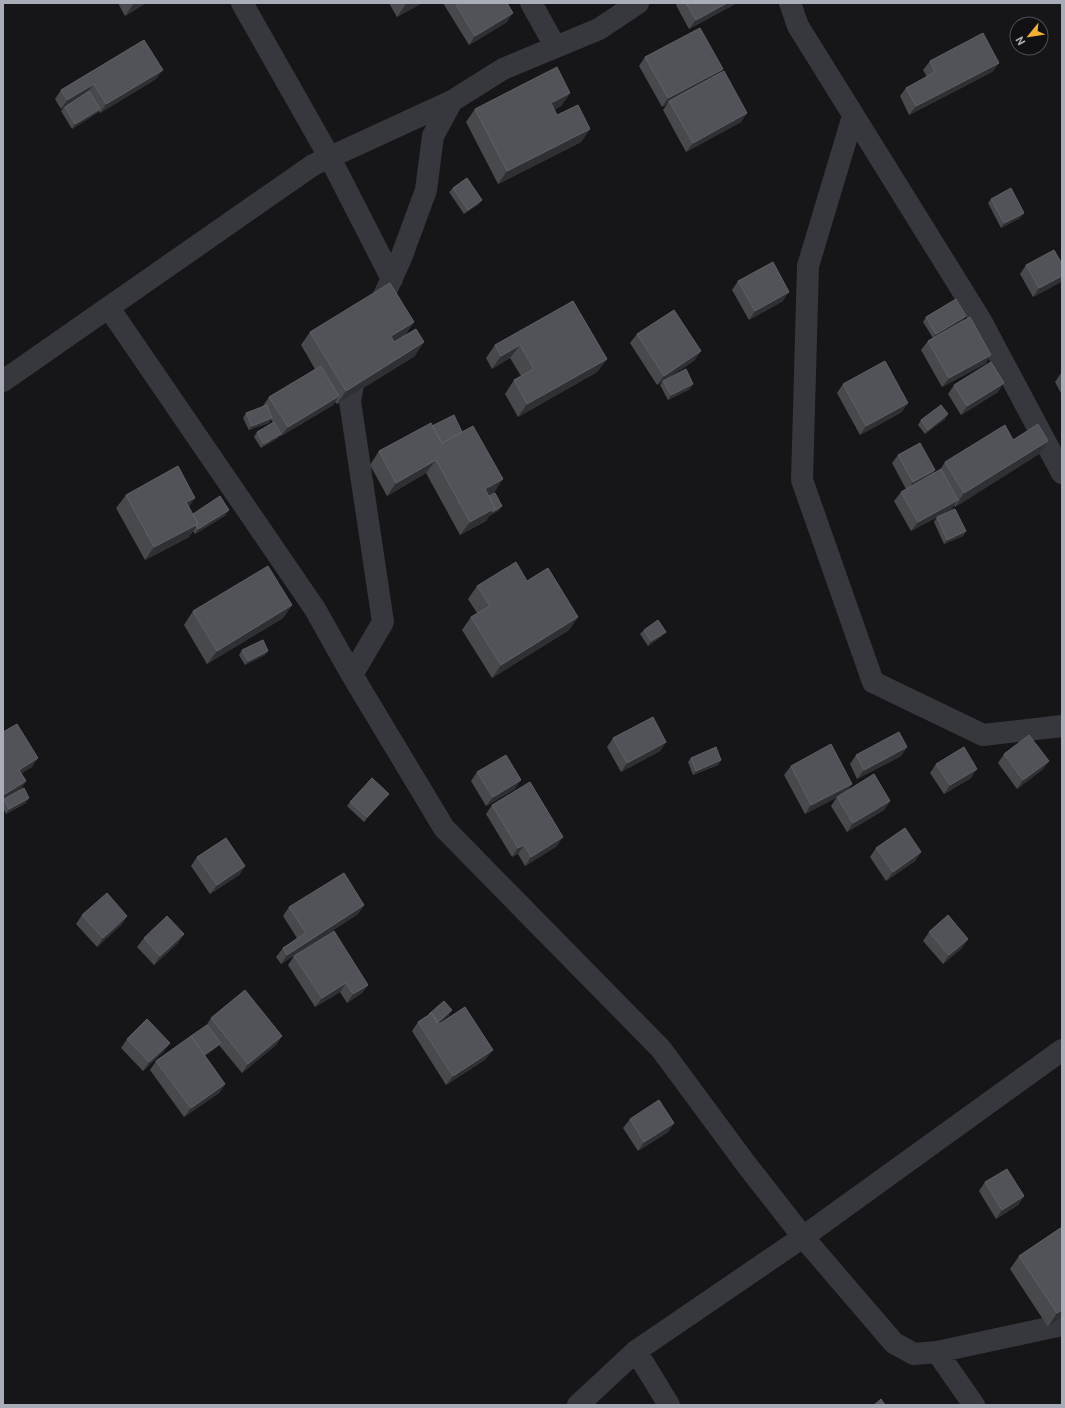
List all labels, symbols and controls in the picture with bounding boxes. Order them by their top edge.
north arrow [1009,16,1049,56]
text: N [1013,34,1028,47]

